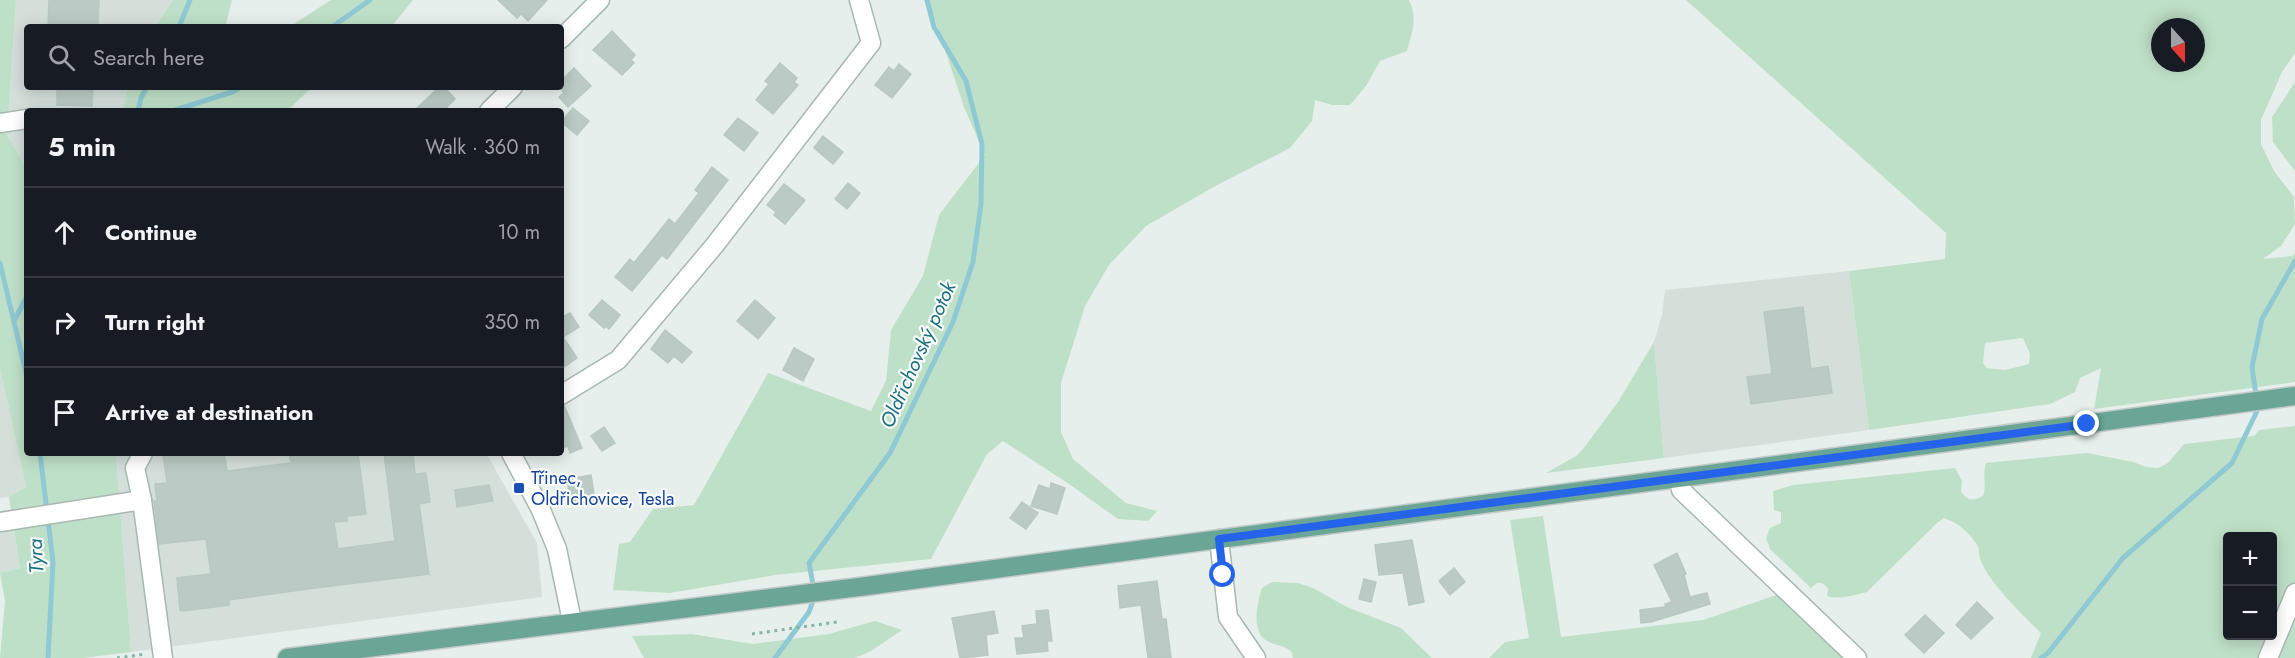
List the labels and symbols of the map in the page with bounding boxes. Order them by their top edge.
north arrow [2151,18,2205,72]
water label: Oldřichovský potok [873,276,964,433]
route end [2073,410,2099,436]
place label: Třinec, Oldřichovice, Tesla [531,465,675,512]
marker: Třinec, Oldřichovice, Tesla [512,481,526,495]
water label: Tyra [21,538,51,574]
route start [1209,561,1235,587]

